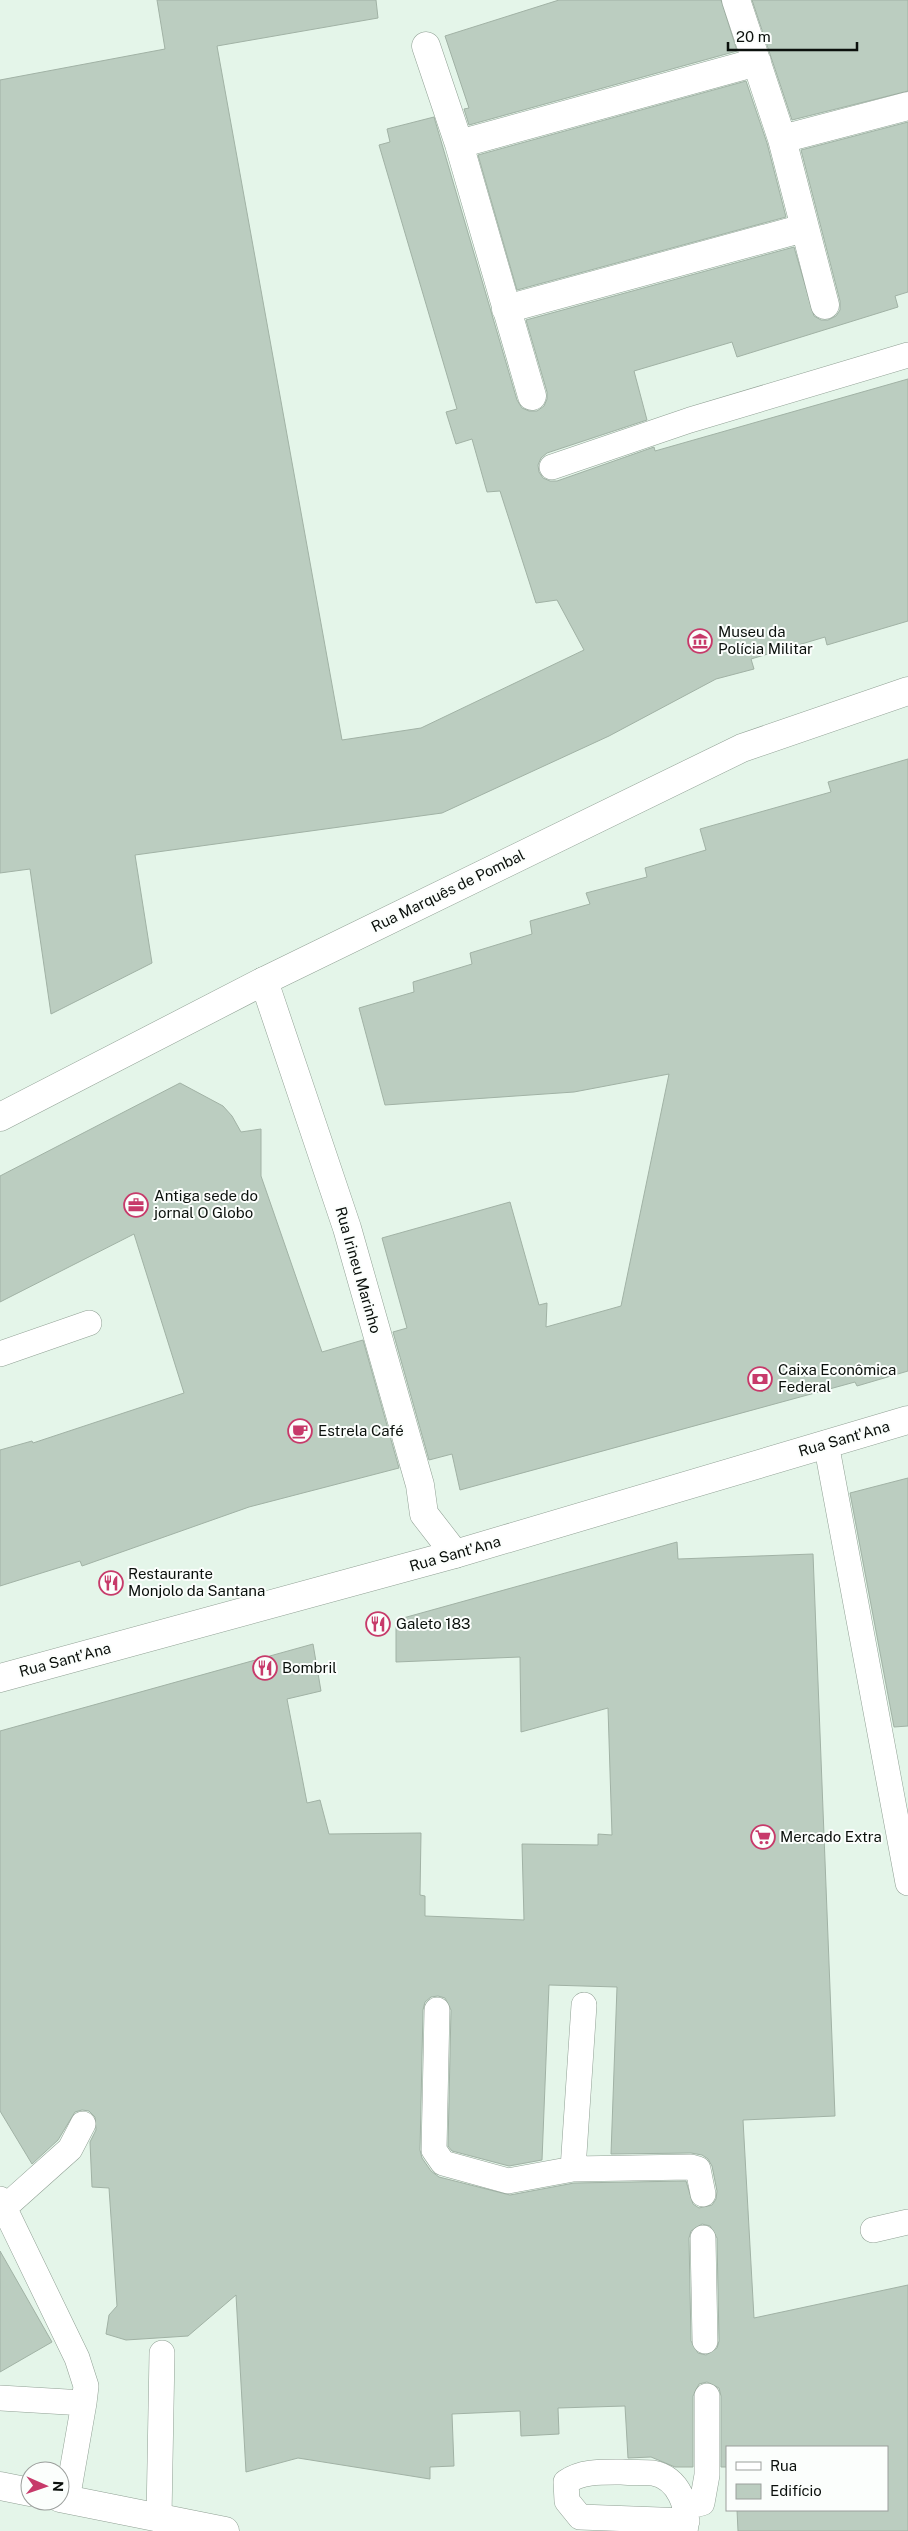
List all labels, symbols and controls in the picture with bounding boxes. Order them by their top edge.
scale bar [728,20,857,52]
text: 20 m [736,28,771,45]
place label: Museu da Polícia Militar [718,623,813,657]
museum icon: Museu da Polícia Militar [687,628,713,654]
street label: Rua Marquês de Pombal [368,846,527,935]
place label: Antiga sede do jornal O Globo [153,1187,258,1221]
office icon: Antiga sede do jornal O Globo [123,1192,149,1218]
street label: Rua Irineu Marinho [332,1205,385,1335]
place label: Caixa Econômica Federal [778,1361,896,1395]
bank icon: Caixa Econômica Federal [747,1366,773,1392]
street label: Rua Sant'Ana [796,1417,891,1460]
cafe icon: Estrela Café [287,1418,313,1444]
place label: Estrela Café [318,1422,404,1439]
street label: Rua Sant'Ana [407,1532,502,1575]
place label: Restaurante Monjolo da Santana [128,1565,265,1599]
restaurant icon: Restaurante Monjolo da Santana [98,1570,124,1596]
restaurant icon: Galeto 183 [365,1611,391,1637]
place label: Galeto 183 [396,1615,470,1632]
street label: Rua Sant'Ana [17,1639,113,1680]
restaurant icon: Bombril [252,1655,278,1681]
place label: Bombril [282,1659,337,1676]
supermarket icon: Mercado Extra [750,1824,776,1850]
place label: Mercado Extra [780,1828,882,1845]
legend [726,2446,888,2511]
text: Rua [770,2457,797,2474]
north arrow [20,2461,70,2511]
text: N [50,2481,66,2492]
text: Edifício [770,2482,822,2499]

